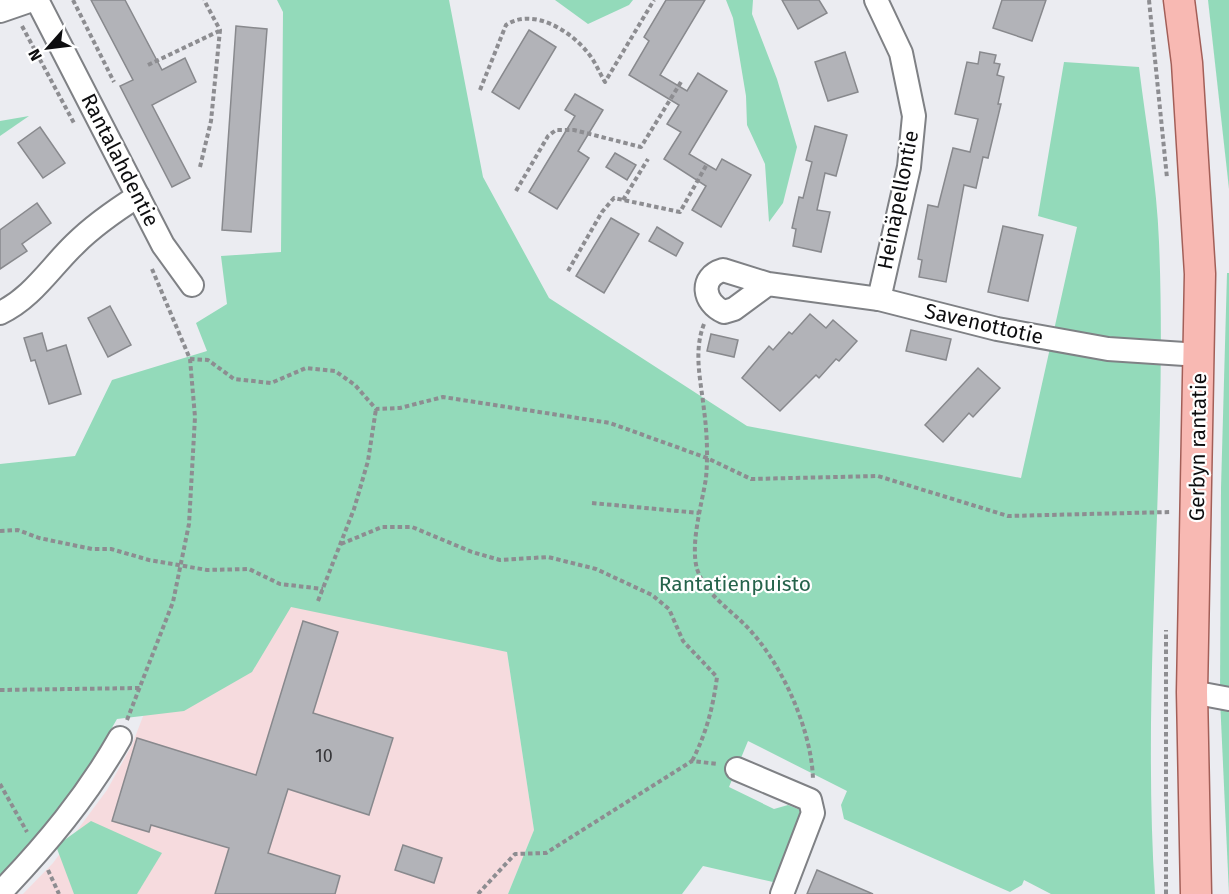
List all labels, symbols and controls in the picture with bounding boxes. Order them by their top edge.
north arrow [18,18,78,78]
text: N [24,46,46,64]
street label: Rantalahdentie [75,89,165,231]
street label: Heinäpellontie [872,128,924,272]
street label: Savenottotie [922,298,1046,350]
street label: Gerbyn rantatie [1184,373,1212,521]
park label: Rantatienpuisto [659,571,811,597]
house number: 10 [315,745,333,767]

